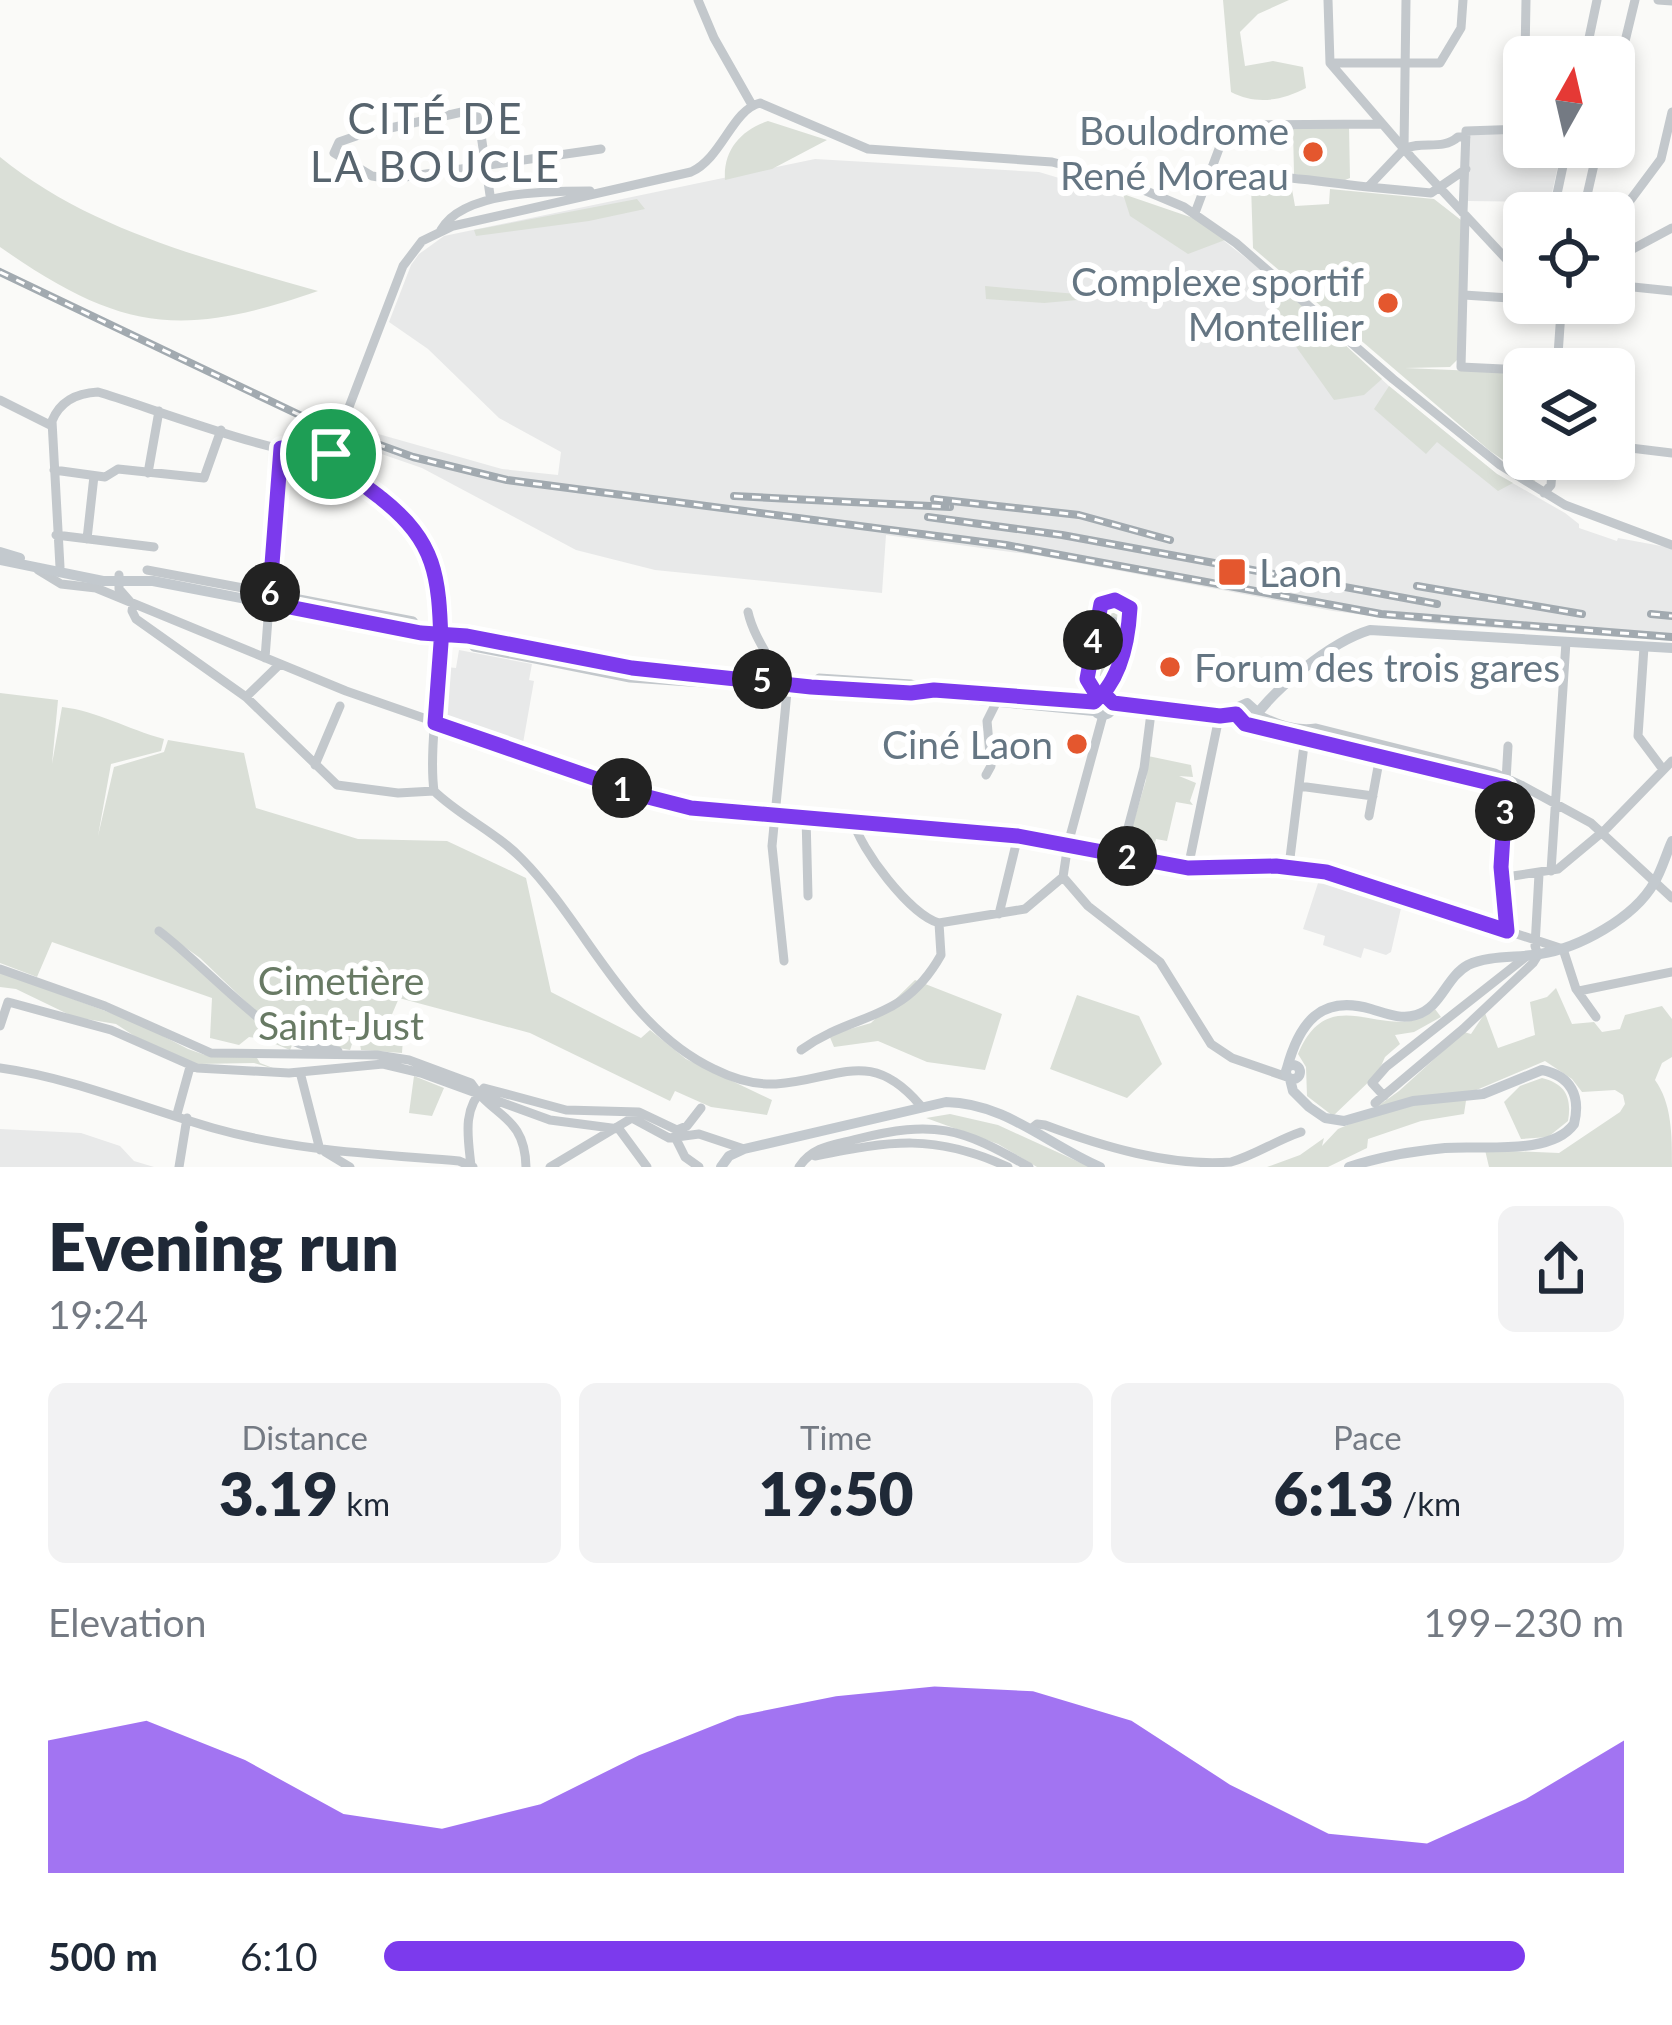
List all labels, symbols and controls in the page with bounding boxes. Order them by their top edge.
north arrow [1503,36,1635,168]
map controls [1503,36,1635,480]
district label: CITÉ DE LA BOUCLE [310,93,562,191]
place label: Boulodrome René Moreau [1060,107,1289,198]
marker: Boulodrome René Moreau [1300,139,1326,165]
button: locate [1503,192,1635,324]
place label: Complexe sportif Montellier [1071,258,1364,349]
marker: Complexe sportif Montellier [1375,290,1401,316]
button: layers [1503,348,1635,480]
pin [280,403,382,505]
icon: arrive [298,421,364,487]
place label: Laon [1259,549,1342,595]
marker: Laon [1216,556,1248,588]
pin: 6 [240,562,300,622]
text: 6 [260,572,280,612]
pin: 4 [1063,610,1123,670]
text: 4 [1083,620,1103,660]
place label: Forum des trois gares [1194,644,1560,690]
pin: 5 [732,649,792,709]
marker: Forum des trois gares [1157,654,1183,680]
text: 5 [752,659,772,699]
place label: Ciné Laon [882,721,1053,767]
marker: Ciné Laon [1064,731,1090,757]
pin: 1 [592,758,652,818]
text: 1 [612,768,632,808]
pin: 3 [1475,781,1535,841]
text: 3 [1495,791,1515,831]
pin: 2 [1097,826,1157,886]
text: 2 [1117,836,1137,876]
park label: Cimetière Saint-Just [258,957,424,1048]
text: Evening run [48,1206,399,1285]
button: share [1498,1206,1624,1332]
text: 19:24 [48,1291,148,1337]
text: Distance [241,1417,368,1457]
text: Time [800,1417,872,1457]
text: Pace [1333,1417,1402,1457]
text: 3.19 [219,1457,338,1529]
text: 19:50 [758,1457,914,1529]
text: 6:13 [1274,1457,1394,1529]
text: km [338,1483,390,1523]
text: /km [1394,1483,1461,1523]
text: Elevation [48,1599,206,1645]
text: 199–230 m [1424,1599,1624,1645]
text: 500 m [48,1933,158,1979]
text: 6:10 [240,1933,318,1979]

